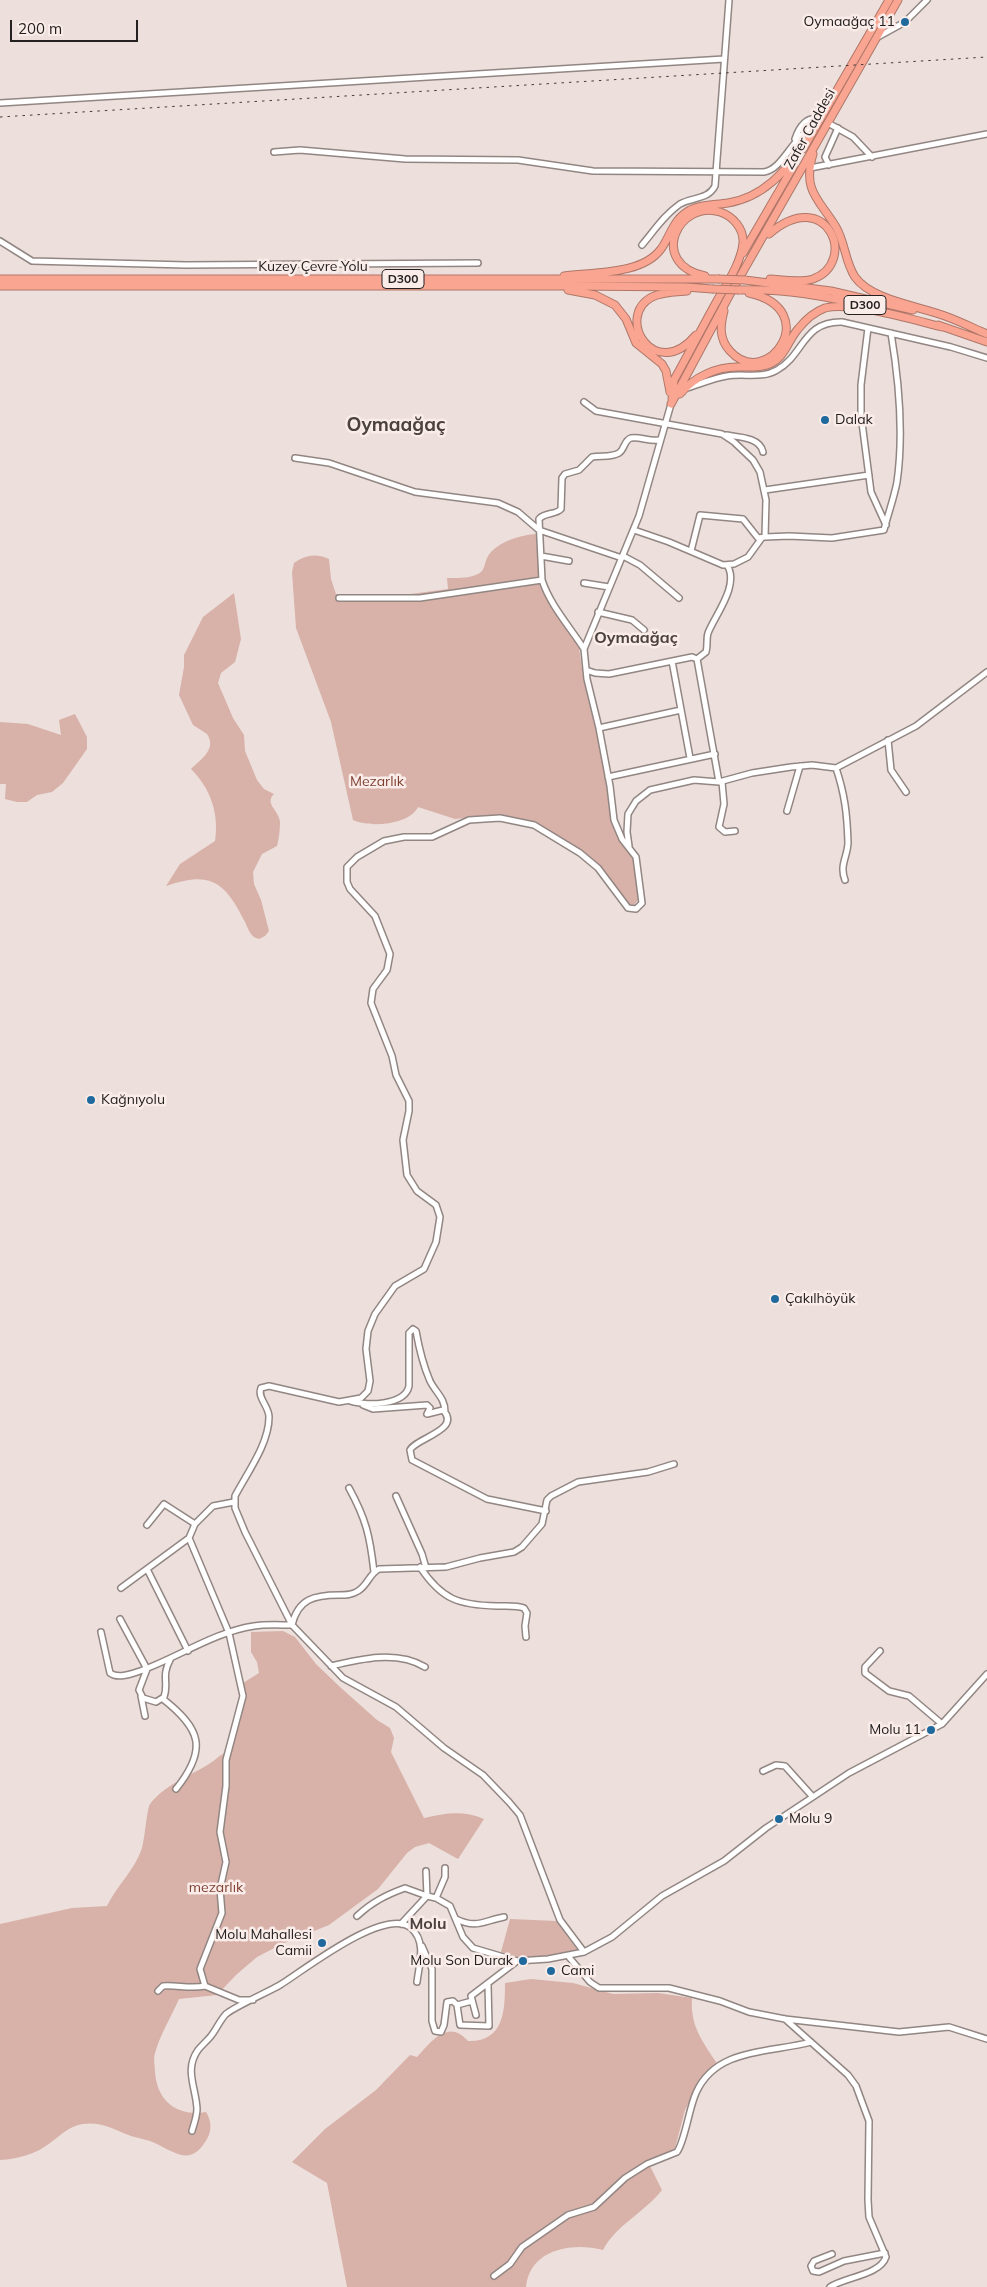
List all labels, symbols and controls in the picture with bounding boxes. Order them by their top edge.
scale bar [12,10,140,42]
place label: Oymaağaç 11 [803,14,895,30]
marker: Oymaağaç 11 [899,16,911,28]
text: 200 m [18,19,62,38]
street label: Zafer Caddesi [781,86,839,172]
street label: Kuzey Çevre Yolu [258,259,368,275]
road number: D300 [382,270,424,288]
road number: D300 [844,296,886,314]
place label: Dalak [835,412,873,428]
district label: Oymaağaç [346,414,446,436]
marker: Dalak [819,414,831,426]
district label: Oymaağaç [594,628,678,648]
park label: Mezarlık [350,774,404,790]
place label: Kağnıyolu [101,1092,165,1108]
marker: Kağnıyolu [85,1094,97,1106]
place label: Çakılhöyük [785,1291,855,1307]
marker: Çakılhöyük [769,1293,781,1305]
place label: Molu 11 [869,1722,921,1738]
marker: Molu 11 [925,1724,937,1736]
place label: Molu 9 [789,1811,832,1827]
marker: Molu 9 [773,1813,785,1825]
park label: mezarlık [189,1880,243,1896]
district label: Molu [409,1914,447,1934]
place label: Molu Mahallesi Camii [215,1927,312,1960]
marker: Molu Mahallesi Camii [316,1937,328,1949]
place label: Molu Son Durak [410,1953,513,1969]
marker: Molu Son Durak [517,1955,529,1967]
place label: Cami [561,1963,594,1979]
marker: Cami [545,1965,557,1977]

